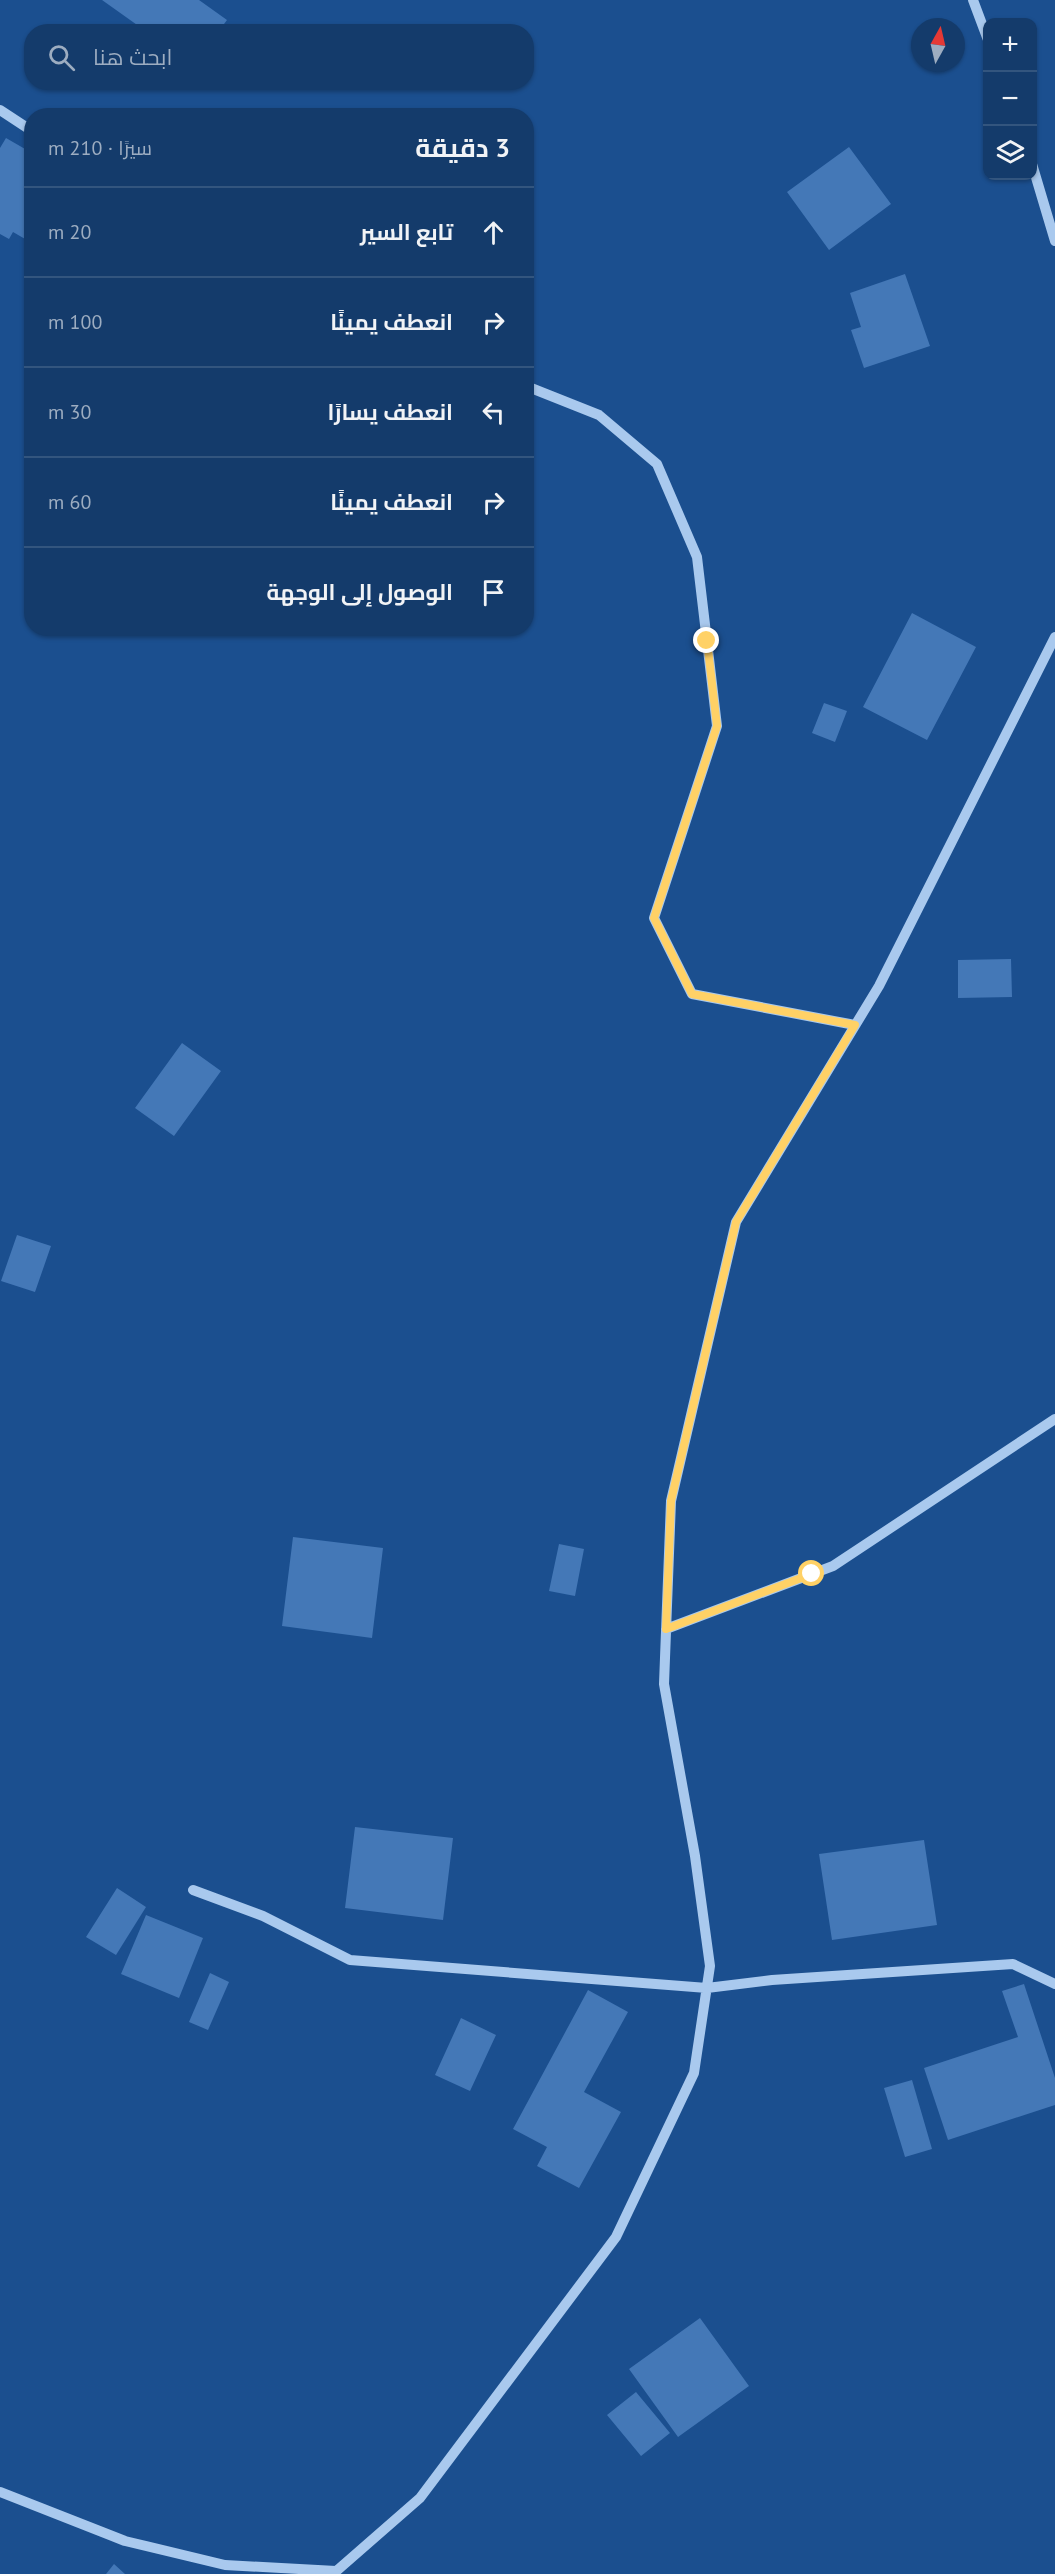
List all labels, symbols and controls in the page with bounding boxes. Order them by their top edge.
north arrow [911,18,965,72]
map controls [983,18,1037,180]
button: + [983,18,1037,72]
search box [24,24,534,90]
icon: search [45,41,78,74]
text: ابحث هنا [93,43,172,71]
button: − [983,72,1037,126]
button: layers [983,126,1037,180]
text: 3 دقيقة [415,131,510,164]
text: سيرًا · 210 m [48,135,152,161]
icon: ahead [477,216,510,249]
text: تابع السير [360,218,453,246]
text: 20 m [48,219,91,245]
icon: right [477,306,510,339]
text: انعطف يمينًا [330,308,453,336]
text: 100 m [48,309,102,335]
icon: left [477,396,510,429]
text: انعطف يسارًا [327,398,453,426]
text: 30 m [48,399,91,425]
icon: right [477,486,510,519]
text: انعطف يمينًا [330,488,453,516]
text: 60 m [48,489,91,515]
icon: arrive [477,576,510,609]
text: الوصول إلى الوجهة [267,578,453,606]
route end [693,627,719,653]
route start [798,1560,824,1586]

